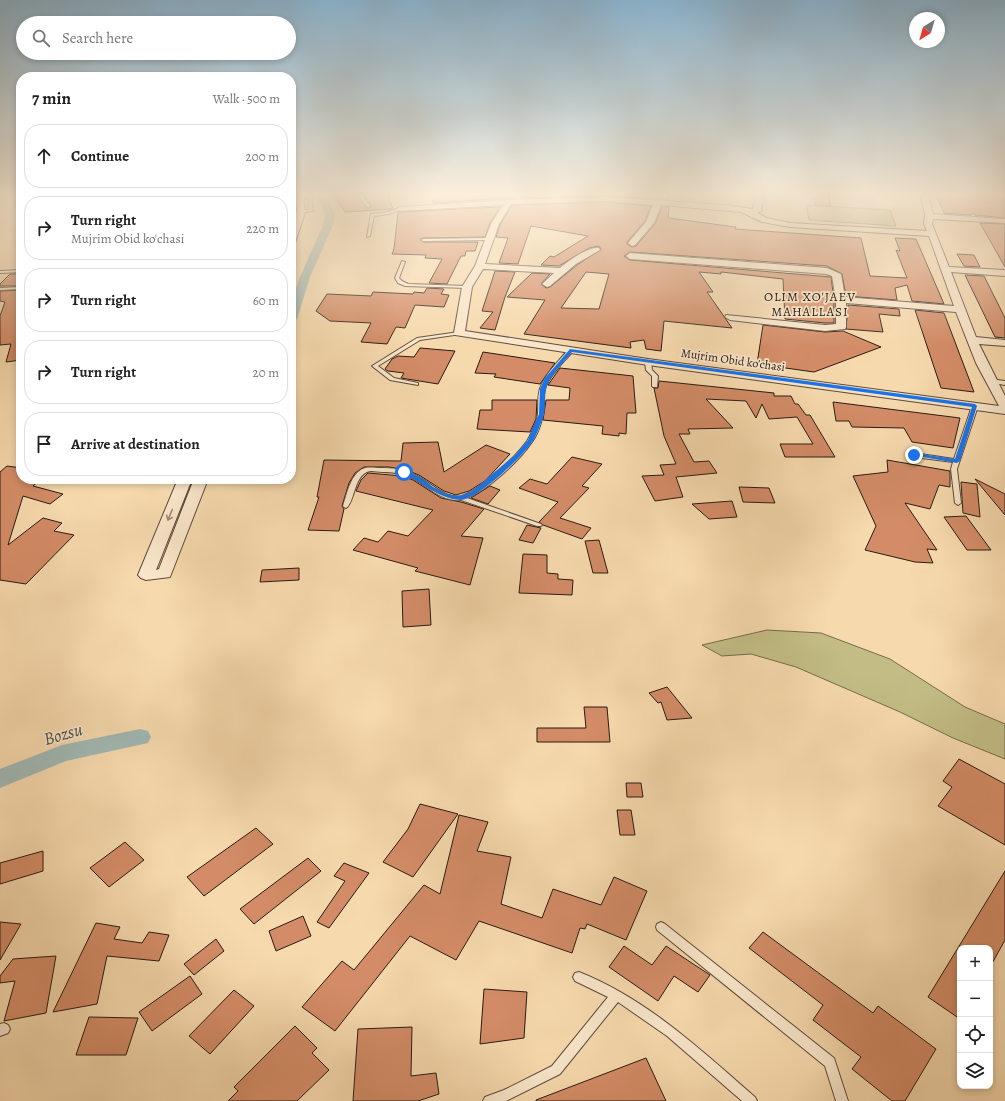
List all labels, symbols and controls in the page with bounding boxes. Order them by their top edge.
north arrow [909,12,945,48]
search box [16,16,296,60]
icon: search [30,27,52,49]
text: Search here [62,28,133,48]
text: 7 min [32,87,71,110]
text: Walk · 500 m [213,90,280,107]
icon: ahead [33,145,55,167]
text: Continue [71,146,129,166]
text: 200 m [246,148,279,165]
text: Turn right [71,210,136,230]
icon: right [33,217,55,239]
text: 220 m [246,220,279,237]
text: Mujrim Obid ko'chasi [71,230,184,247]
district label: OLIM XO'JAEV MAHALLASI [764,288,856,320]
icon: right [33,289,55,311]
text: Turn right [71,290,136,310]
text: 60 m [253,292,279,309]
street label: Mujrim Obid ko'chasi [680,345,786,375]
icon: right [33,361,55,383]
text: Turn right [71,362,136,382]
text: 20 m [253,364,279,381]
icon: arrive [33,433,55,455]
text: Arrive at destination [71,434,200,454]
route end [905,446,923,464]
route start [395,463,413,481]
one-way arrow [166,509,173,521]
water label: Bozsu [41,717,85,751]
map controls [957,945,993,1089]
button: + [957,945,993,981]
button: − [957,981,993,1017]
button: locate [957,1017,993,1053]
button: layers [957,1053,993,1089]

